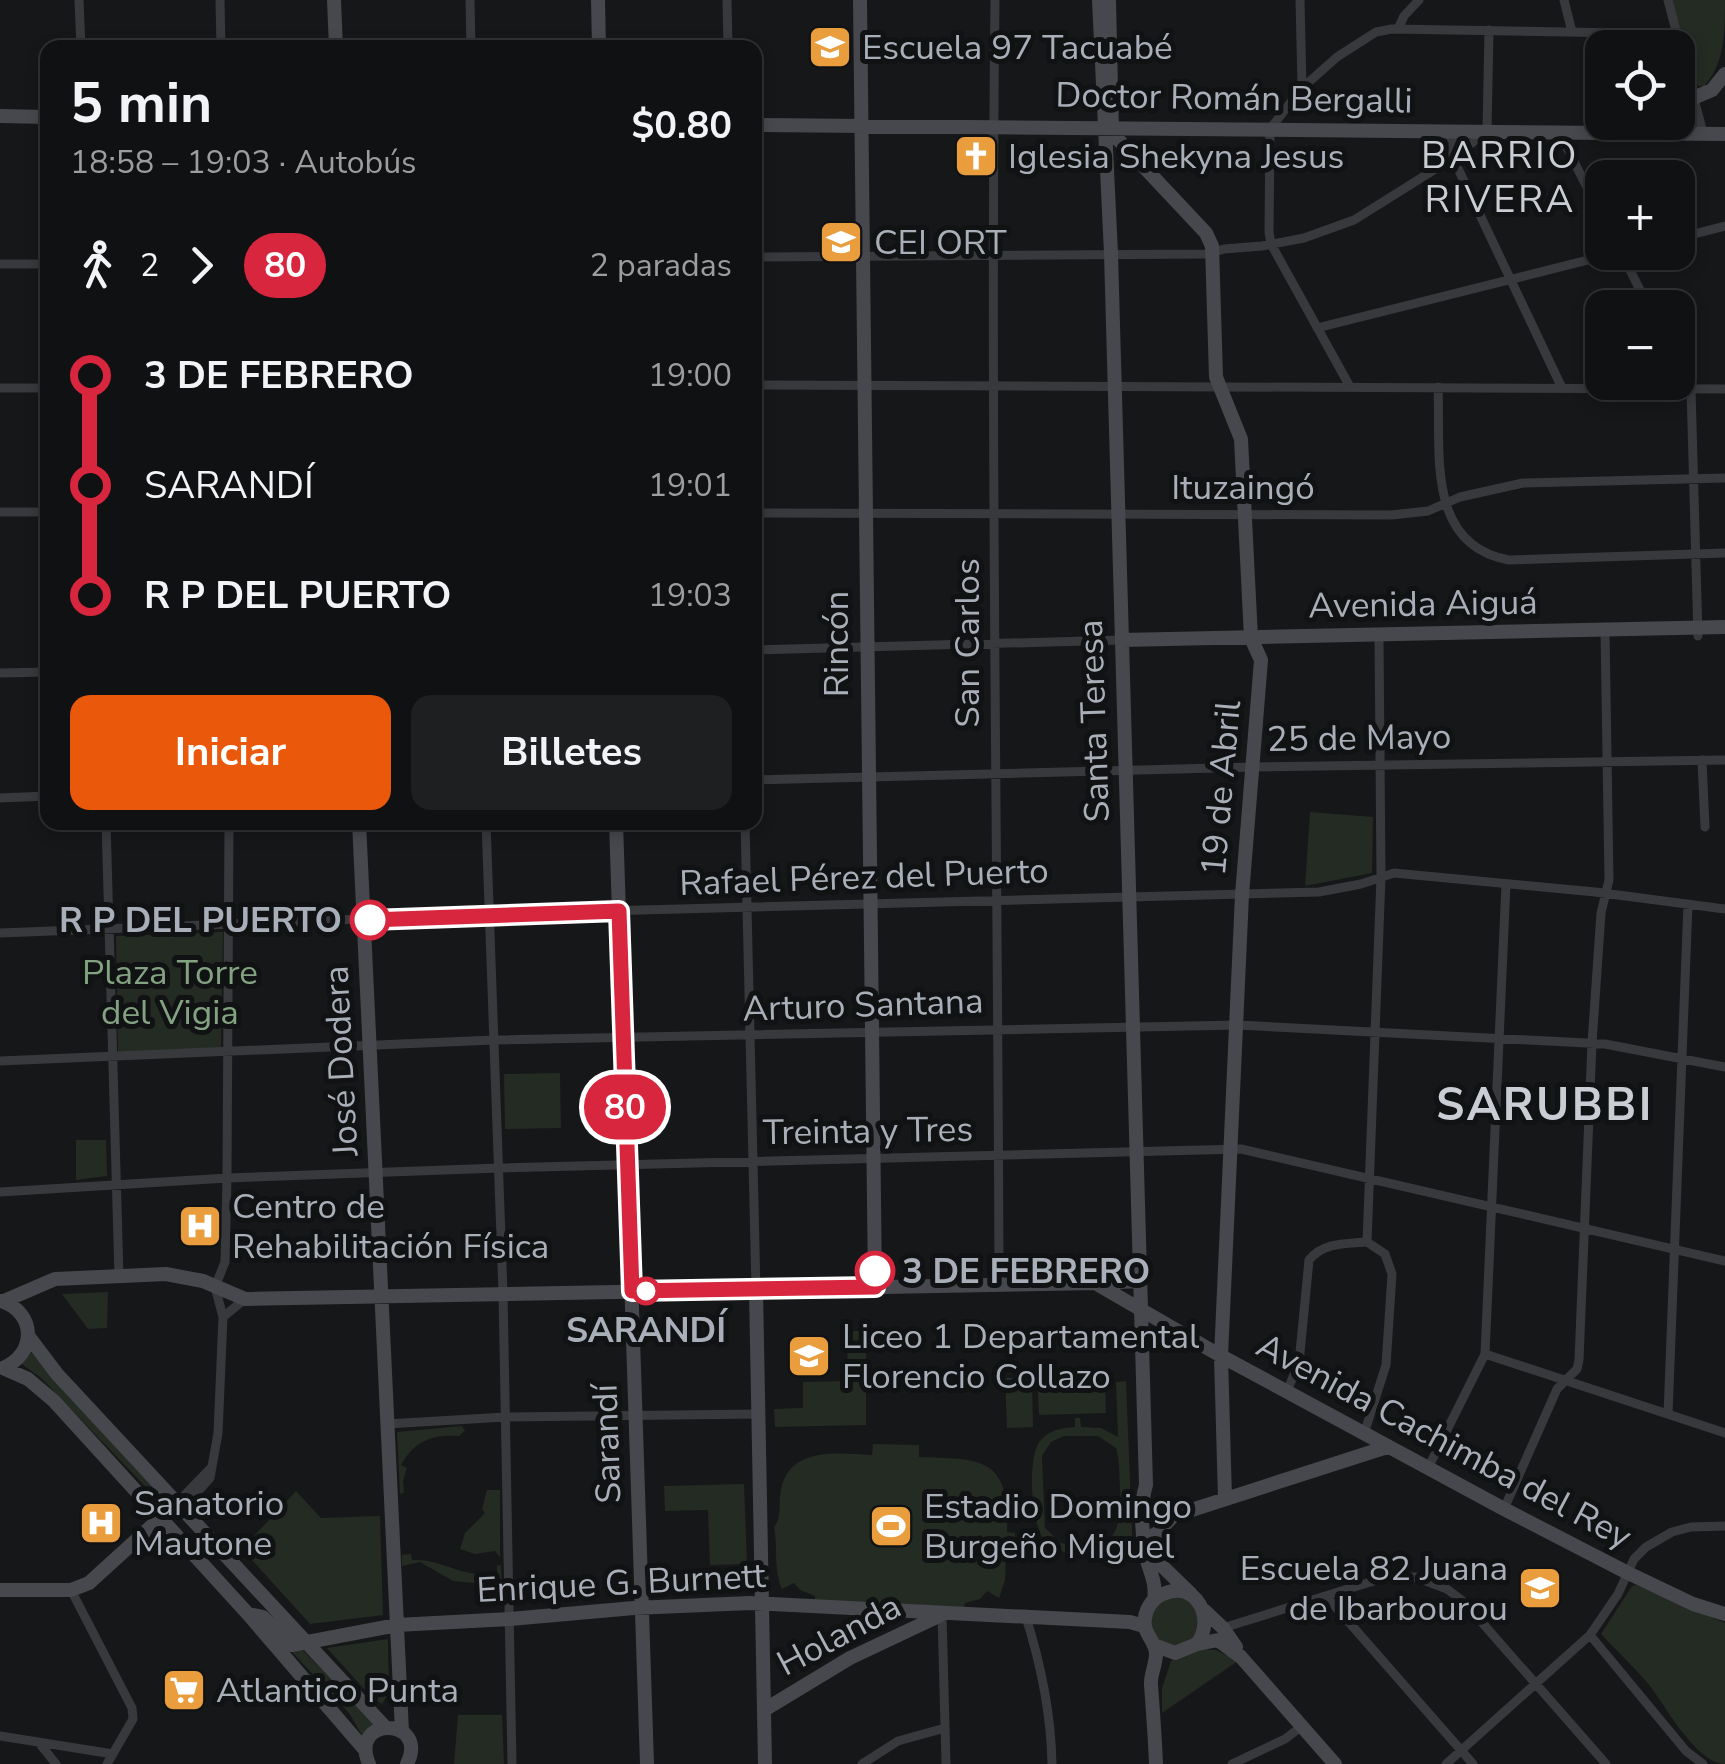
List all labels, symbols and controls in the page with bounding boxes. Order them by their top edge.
school or university icon: Escuela 97 Tacuabé [807,24,853,70]
place label: Escuela 97 Tacuabé [862,24,1173,71]
map controls [1585,30,1695,400]
button: locate [1585,30,1695,140]
text: 5 min [70,66,212,141]
street label: Doctor Román Bergalli [1055,71,1413,125]
text: $0.80 [631,100,732,151]
district label: BARRIO RIVERA [1421,130,1579,225]
church icon: Iglesia Shekyna Jesus [953,133,999,179]
place label: Iglesia Shekyna Jesus [1008,133,1344,180]
text: 18:58 – 19:03 · Autobús [70,141,417,184]
button: + [1585,160,1695,270]
school or university icon: CEI ORT [818,219,864,265]
place label: CEI ORT [874,219,1007,266]
icon: walk [70,238,125,293]
icon: forward [174,238,229,293]
text: 80 [264,242,306,289]
text: 2 [140,244,159,287]
text: 2 paradas [590,244,732,287]
button: − [1585,290,1695,400]
text: 3 DE FEBRERO [144,350,414,401]
text: 19:00 [648,354,732,397]
text: SARANDÍ [144,460,314,511]
text: 19:01 [648,464,732,507]
street label: Ituzaingó [1171,464,1315,511]
street label: San Carlos [944,558,991,728]
text: R P DEL PUERTO [144,570,451,621]
text: 19:03 [648,574,732,617]
street label: Avenida Aiguá [1308,579,1538,629]
street label: Rincón [813,591,860,697]
street label: Santa Teresa [1067,619,1121,823]
button: Iniciar [70,695,391,810]
button: Billetes [411,695,732,810]
street label: 19 de Abril [1190,698,1252,878]
street label: 25 de Mayo [1266,713,1452,763]
street label: Rafael Pérez del Puerto [679,847,1049,907]
place label: R P DEL PUERTO [59,897,342,944]
marker: R P DEL PUERTO [351,901,389,939]
park label: Plaza Torre del Vigia [82,949,258,1036]
street label: José Dodera [313,965,370,1158]
street label: Arturo Santana [742,977,984,1033]
line badge: 80 [580,1074,670,1140]
district label: SARUBBI [1436,1075,1654,1136]
text: 80 [604,1084,646,1131]
street label: Treinta y Tres [762,1106,974,1156]
place label: Centro de Rehabilitación Física [232,1183,549,1270]
hospital icon: Centro de Rehabilitación Física [177,1203,223,1249]
place label: 3 DE FEBRERO [902,1248,1150,1295]
marker: 3 DE FEBRERO [856,1252,894,1290]
marker: SARANDÍ [633,1278,659,1304]
place label: SARANDÍ [566,1307,729,1354]
place label: Liceo 1 Departamental Florencio Collazo [842,1313,1200,1400]
street label: Avenida Cachimba del Rey [1248,1322,1640,1560]
school or university icon: Liceo 1 Departamental Florencio Collazo [786,1333,832,1379]
street label: Sarandí [581,1382,633,1504]
place label: Sanatorio Mautone [134,1480,284,1567]
place label: Estadio Domingo Burgeño Miguel [924,1483,1192,1570]
hospital icon: Sanatorio Mautone [78,1500,124,1546]
sports icon: Estadio Domingo Burgeño Miguel [868,1503,914,1549]
place label: Escuela 82 Juana de Ibarbourou [1240,1545,1508,1632]
street label: Enrique G. Burnett [475,1552,767,1614]
school or university icon: Escuela 82 Juana de Ibarbourou [1517,1565,1563,1611]
street label: Holanda [769,1583,909,1687]
supermarket icon: Atlantico Punta [161,1667,207,1713]
place label: Atlantico Punta [216,1667,459,1714]

